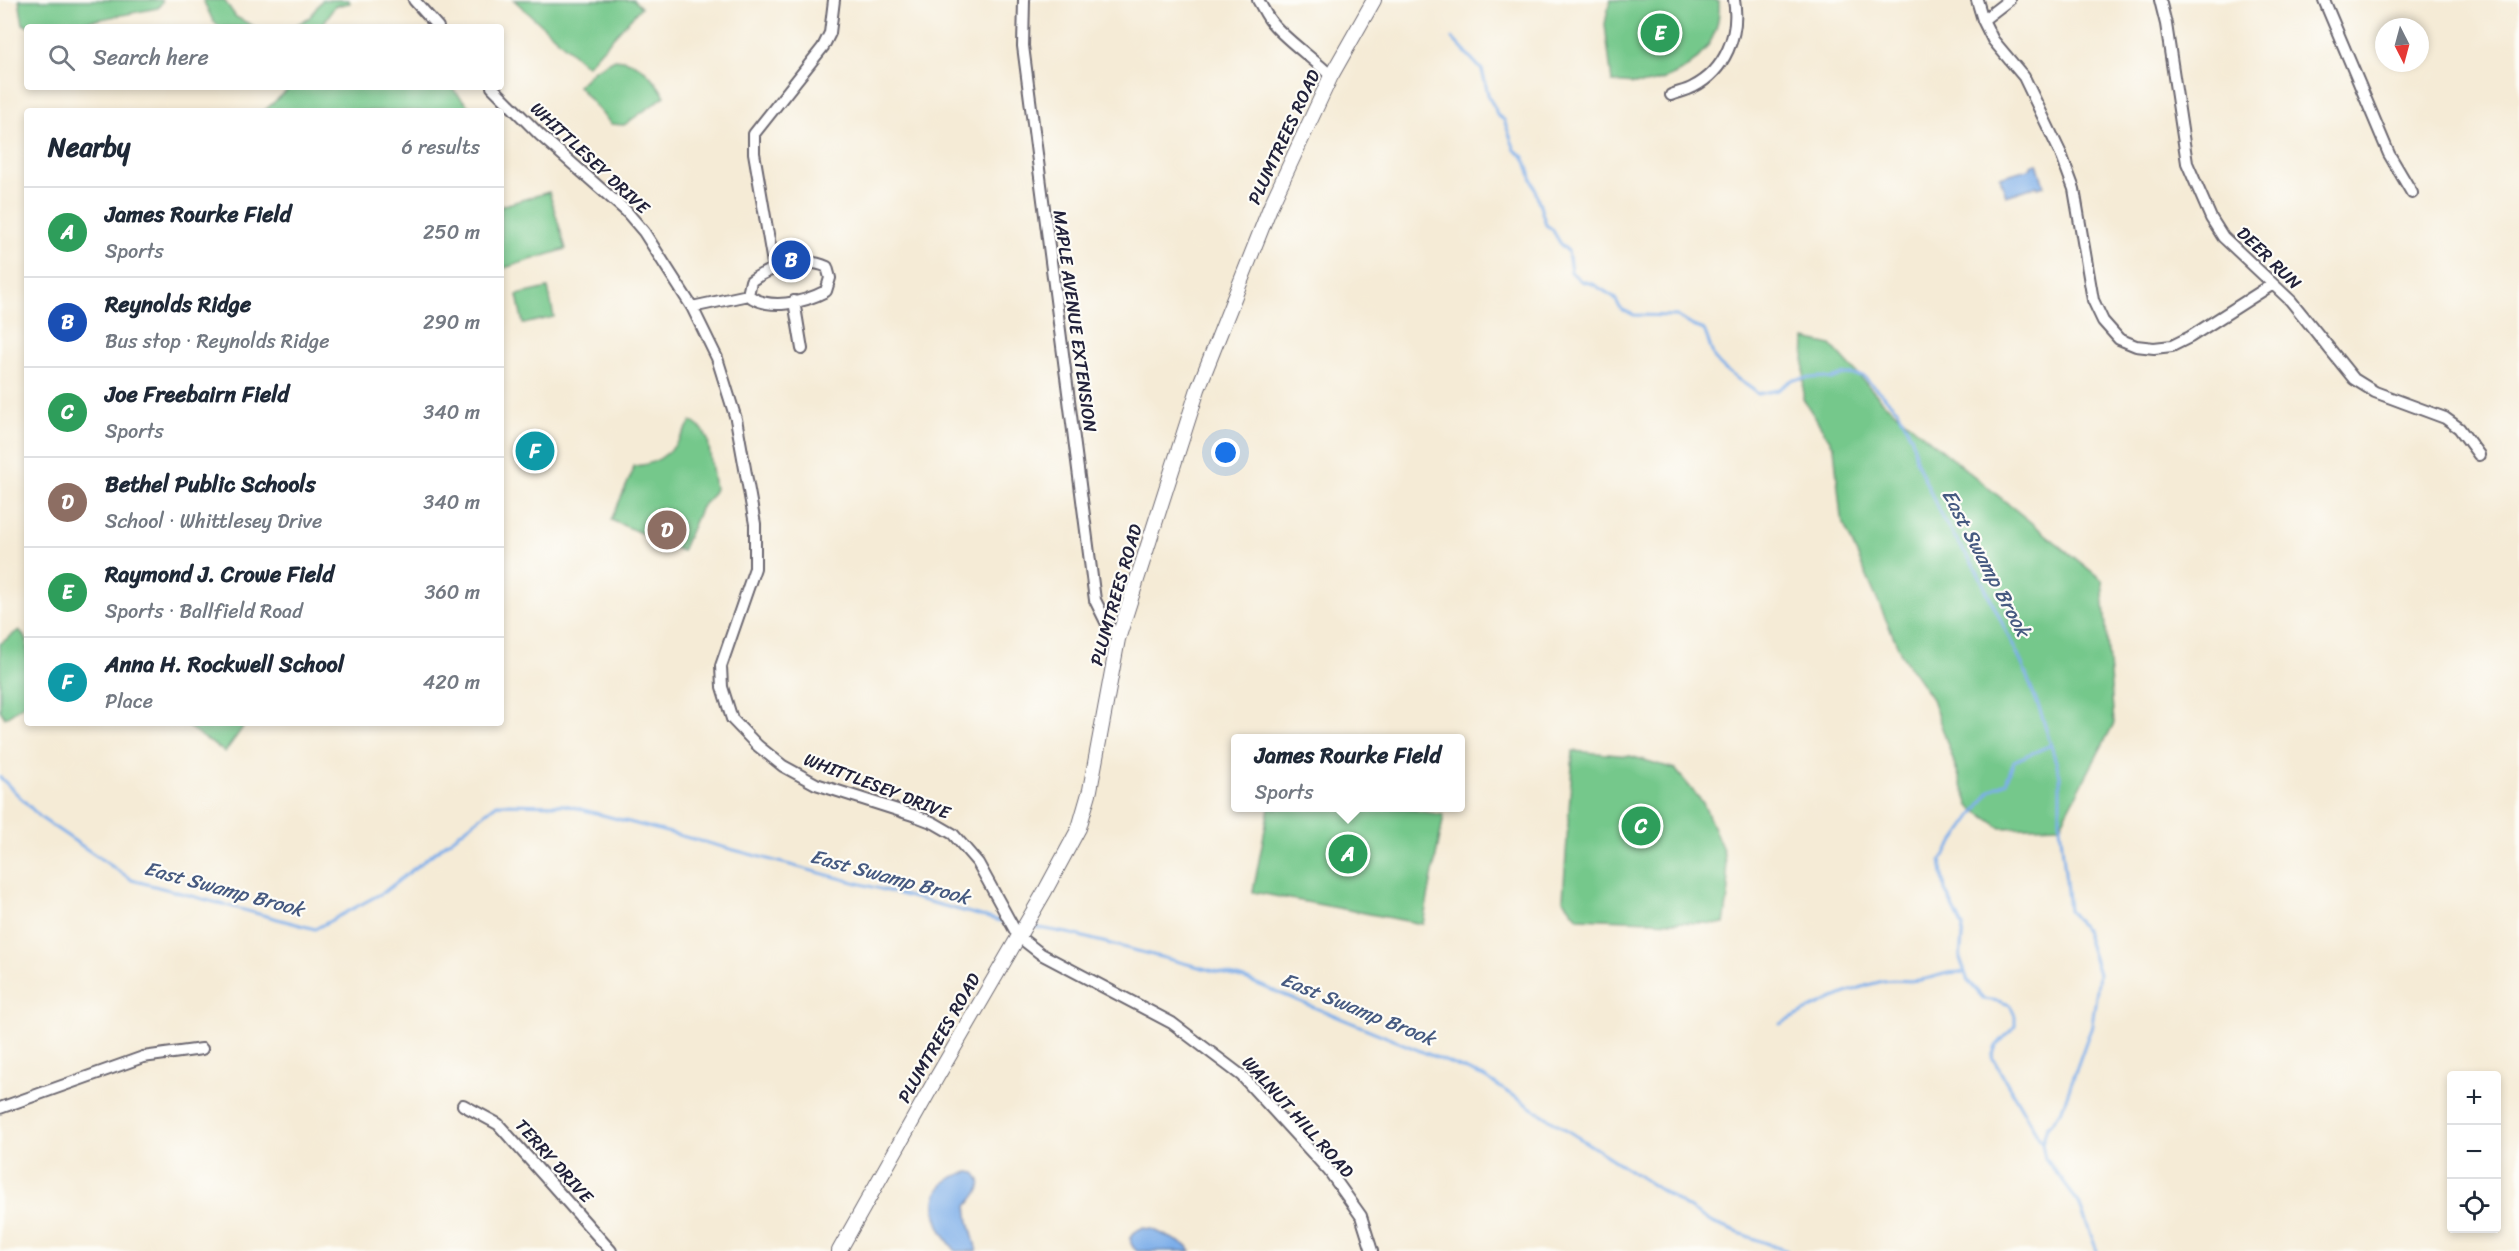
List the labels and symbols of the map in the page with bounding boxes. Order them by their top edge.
pin: E [1640,10,1680,56]
north arrow [2375,18,2429,72]
street label: PLUMTREES ROAD [1239,64,1329,210]
street label: WHITTLESEY DRIVE [523,94,658,223]
street label: MAPLE AVENUE EXTENSION [1044,208,1107,435]
street label: DEER RUN [2229,218,2310,298]
pin: B [772,238,810,282]
pin: F [516,428,554,474]
your location [1211,438,1240,467]
water label: East Swamp Brook [1932,483,2041,646]
pin: D [648,508,686,552]
street label: PLUMTREES ROAD [1081,520,1152,670]
street label: WHITTLESEY DRIVE [799,743,956,829]
pin: C [1622,804,1660,848]
pin: A [1328,832,1368,876]
water label: East Swamp Brook [806,839,976,916]
water label: East Swamp Brook [140,851,310,928]
water label: East Swamp Brook [1276,962,1443,1057]
street label: PLUMTREES ROAD [889,967,989,1109]
street label: WALNUT HILL ROAD [1234,1048,1362,1186]
street label: TERRY DRIVE [507,1111,602,1212]

